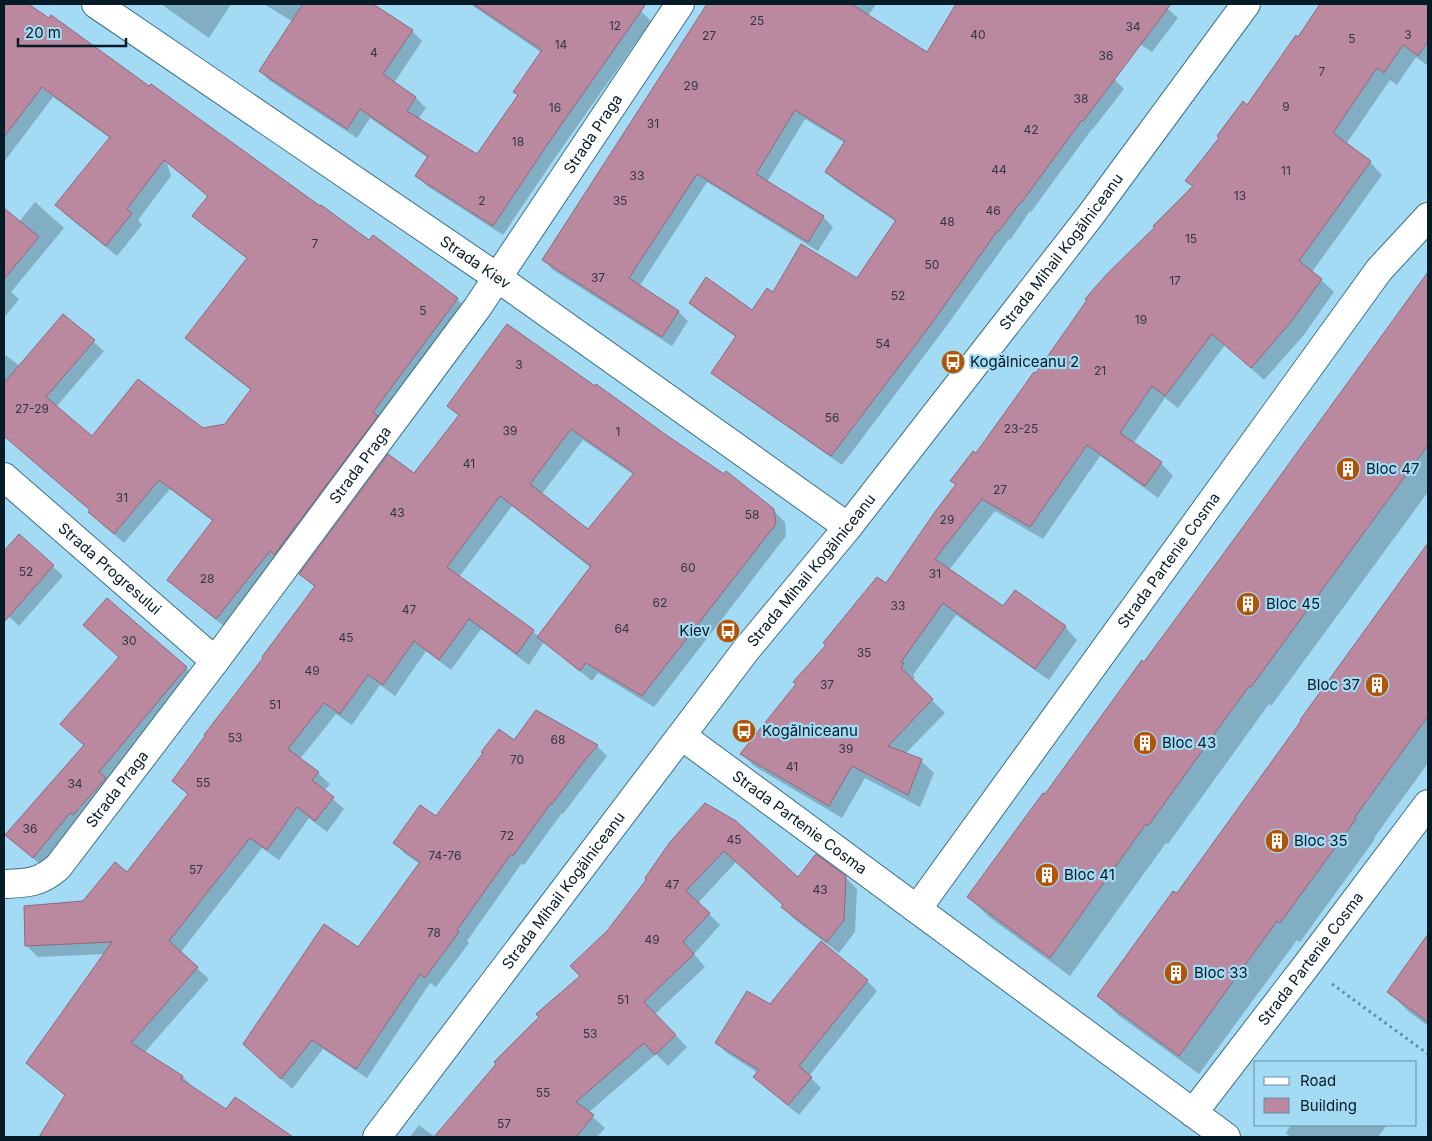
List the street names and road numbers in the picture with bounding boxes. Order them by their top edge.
street label: Strada Praga [559,90,626,177]
street label: Strada Mihail Kogălniceanu [995,169,1127,334]
street label: Strada Kiev [437,231,515,293]
street label: Strada Praga [325,422,395,507]
street label: Strada Partenie Cosma [1113,489,1224,632]
street label: Strada Mihail Kogălniceanu [743,490,879,651]
street label: Strada Progresului [54,518,165,619]
street label: Strada Praga [82,747,152,831]
street label: Strada Partenie Cosma [729,766,871,878]
street label: Strada Mihail Kogălniceanu [498,808,629,973]
street label: Strada Partenie Cosma [1254,888,1367,1029]

